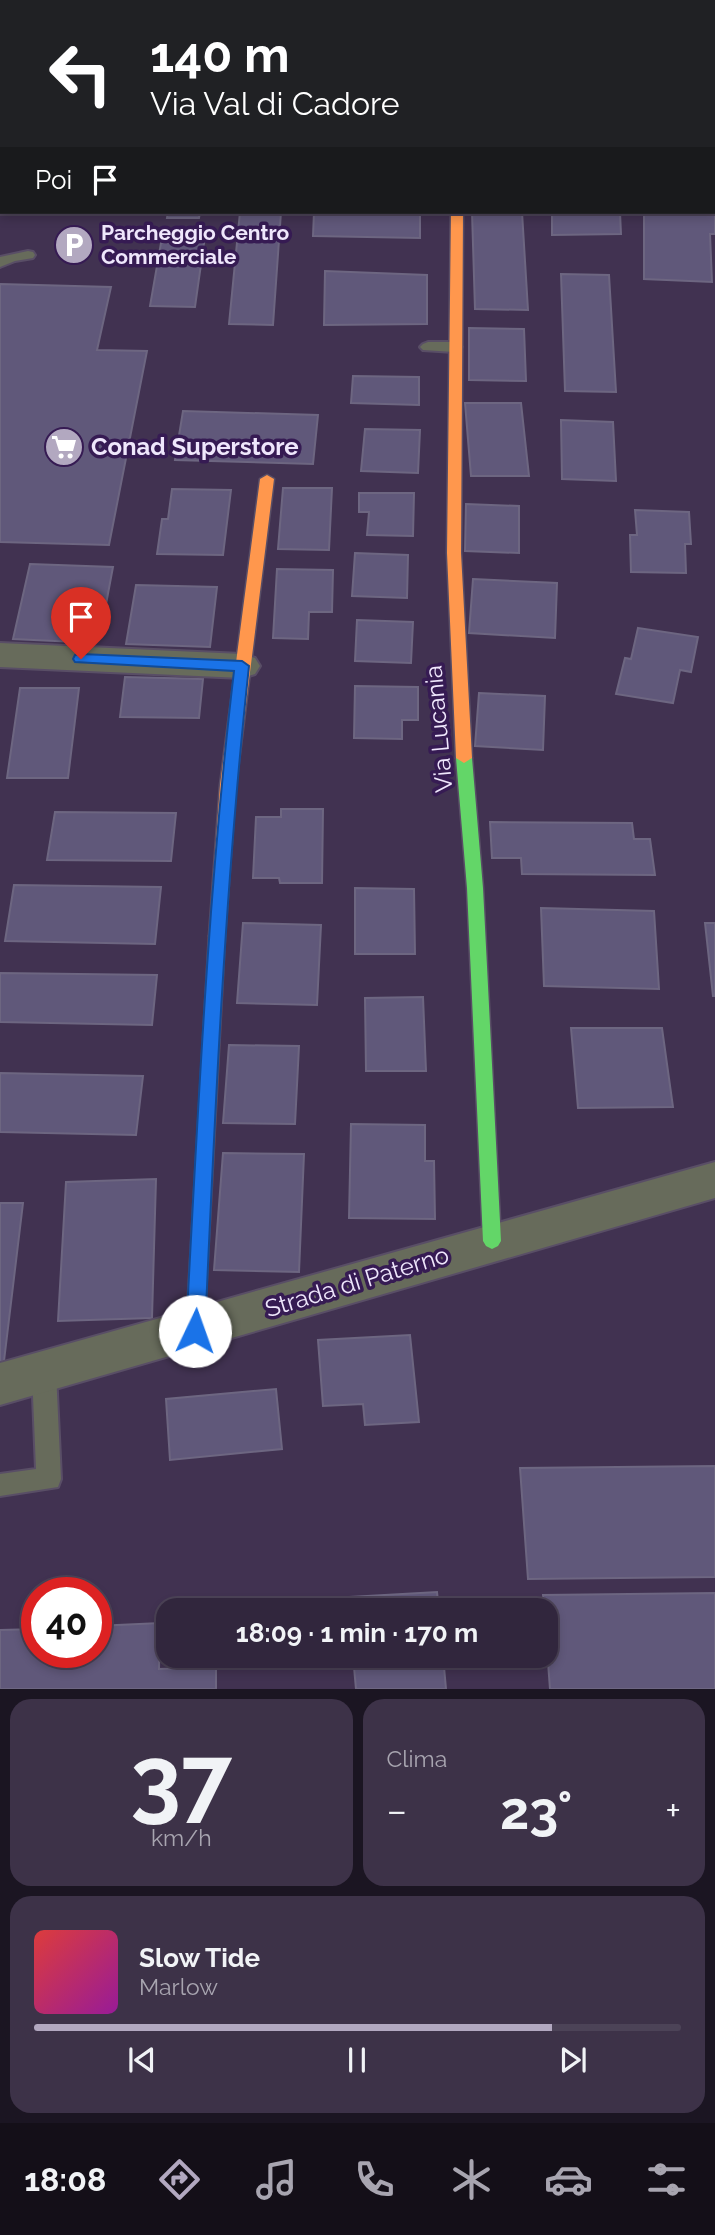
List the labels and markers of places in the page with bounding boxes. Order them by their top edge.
place label: Parcheggio Centro Commerciale [101,220,289,269]
parking icon: Parcheggio Centro Commerciale [53,224,95,266]
supermarket icon: Conad Superstore [43,426,85,468]
place label: Conad Superstore [91,432,299,461]
pin [51,587,111,659]

